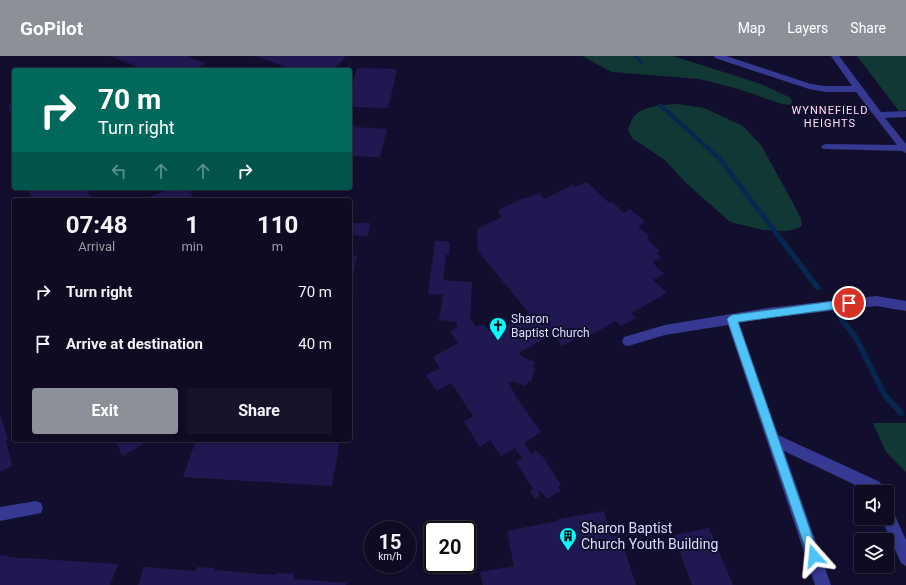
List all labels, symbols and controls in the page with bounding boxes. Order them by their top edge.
text: GoPilot [20,17,83,40]
text: Map [738,20,765,36]
text: Layers [787,20,828,36]
text: Share [850,20,886,36]
text: 70 m [98,83,161,116]
icon: right [32,84,84,136]
district label: WYNNEFIELD HEIGHTS [792,104,868,130]
text: Turn right [98,117,175,138]
icon: left [108,160,130,182]
icon: ahead [150,160,172,182]
icon: ahead [192,160,214,182]
icon: right [234,160,256,182]
text: 07:48 [66,211,128,239]
text: 1 [185,211,199,239]
text: 110 [257,211,298,239]
text: Arrival [78,239,115,254]
text: min [181,239,203,254]
text: m [272,239,283,254]
icon: right [32,281,54,303]
text: Turn right [66,283,132,301]
text: 70 m [298,283,332,301]
pin [832,286,866,320]
icon: arrive [838,292,860,314]
place label: Sharon Baptist Church [511,312,590,340]
church icon: Sharon Baptist Church [488,316,508,341]
icon: arrive [32,333,54,355]
text: Arrive at destination [66,335,203,353]
text: 40 m [298,335,332,353]
button: Exit [32,388,178,434]
button: Share [186,388,332,434]
map controls [854,485,894,573]
button: sound [854,485,894,525]
place label: Sharon Baptist Church Youth Building [581,520,718,552]
speed limit sign: 20 [424,521,476,573]
building icon: Sharon Baptist Church Youth Building [558,526,578,551]
text: 15 [379,530,401,554]
button: layers [854,533,894,573]
position arrow [793,535,835,577]
text: km/h [378,551,402,562]

